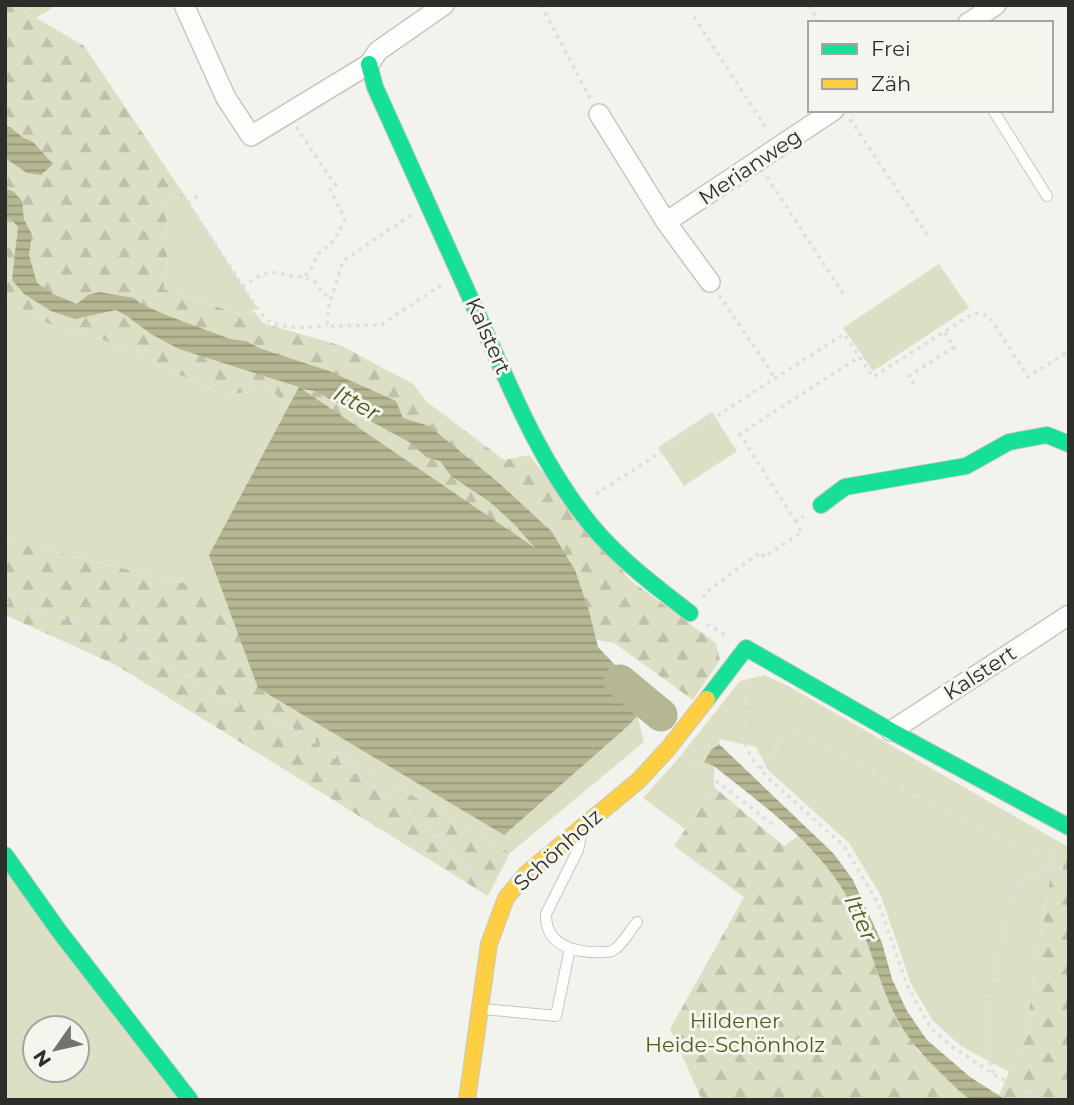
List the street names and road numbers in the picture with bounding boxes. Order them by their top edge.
street label: Merianweg [694,123,806,210]
street label: Kalstert [461,294,516,378]
street label: Kalstert [939,640,1021,705]
street label: Schönholz [508,804,607,896]

